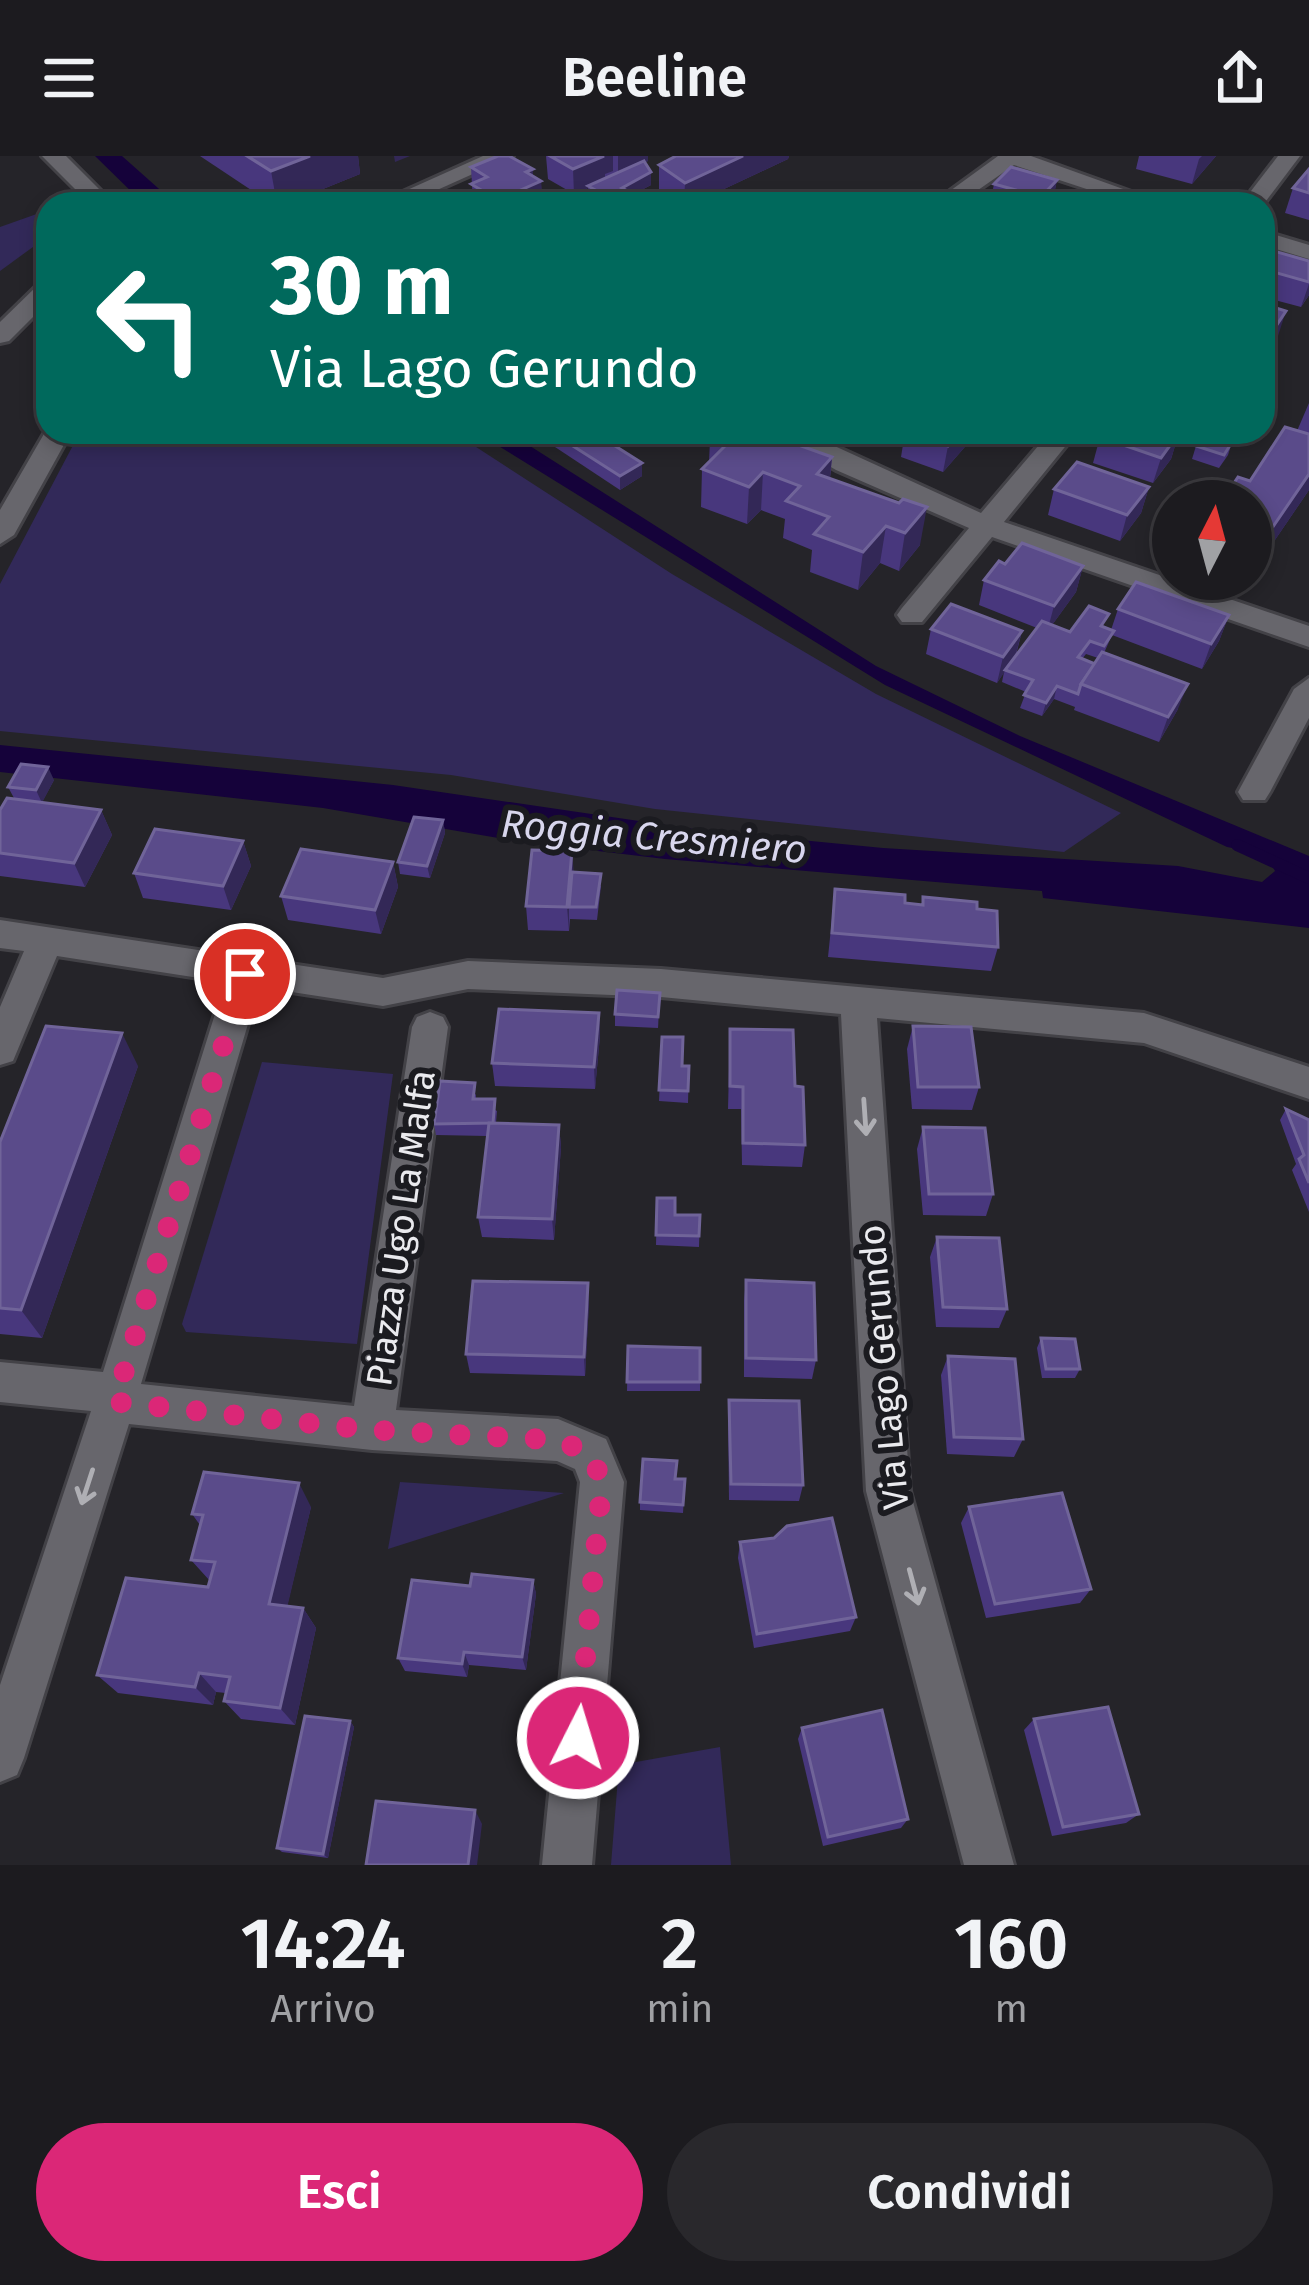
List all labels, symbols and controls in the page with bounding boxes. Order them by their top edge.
icon: menu [36,45,102,111]
icon: share [1207,45,1273,111]
text: Beeline [562,46,747,110]
text: 30 m [270,235,454,336]
icon: left [72,240,228,396]
text: Via Lago Gerundo [270,337,698,401]
north arrow [1152,480,1272,600]
map controls [1152,480,1272,600]
water label: Roggia Cresmiero [499,801,809,873]
pin [194,923,296,1025]
icon: arrive [212,941,278,1007]
street label: Piazza Ugo La Malfa [357,1067,445,1389]
one-way arrow [854,1097,877,1136]
street label: Via Lago Gerundo [850,1223,918,1511]
one-way arrow [75,1467,97,1505]
one-way arrow [905,1567,927,1605]
position arrow [515,1675,641,1801]
text: 14:24 [240,1901,406,1987]
text: 2 [661,1901,698,1987]
text: 160 [954,1901,1068,1987]
text: Arrivo [270,1986,376,2032]
text: min [646,1986,713,2032]
text: m [994,1986,1028,2032]
button: Esci [36,2123,643,2261]
button: Condividi [667,2123,1273,2261]

